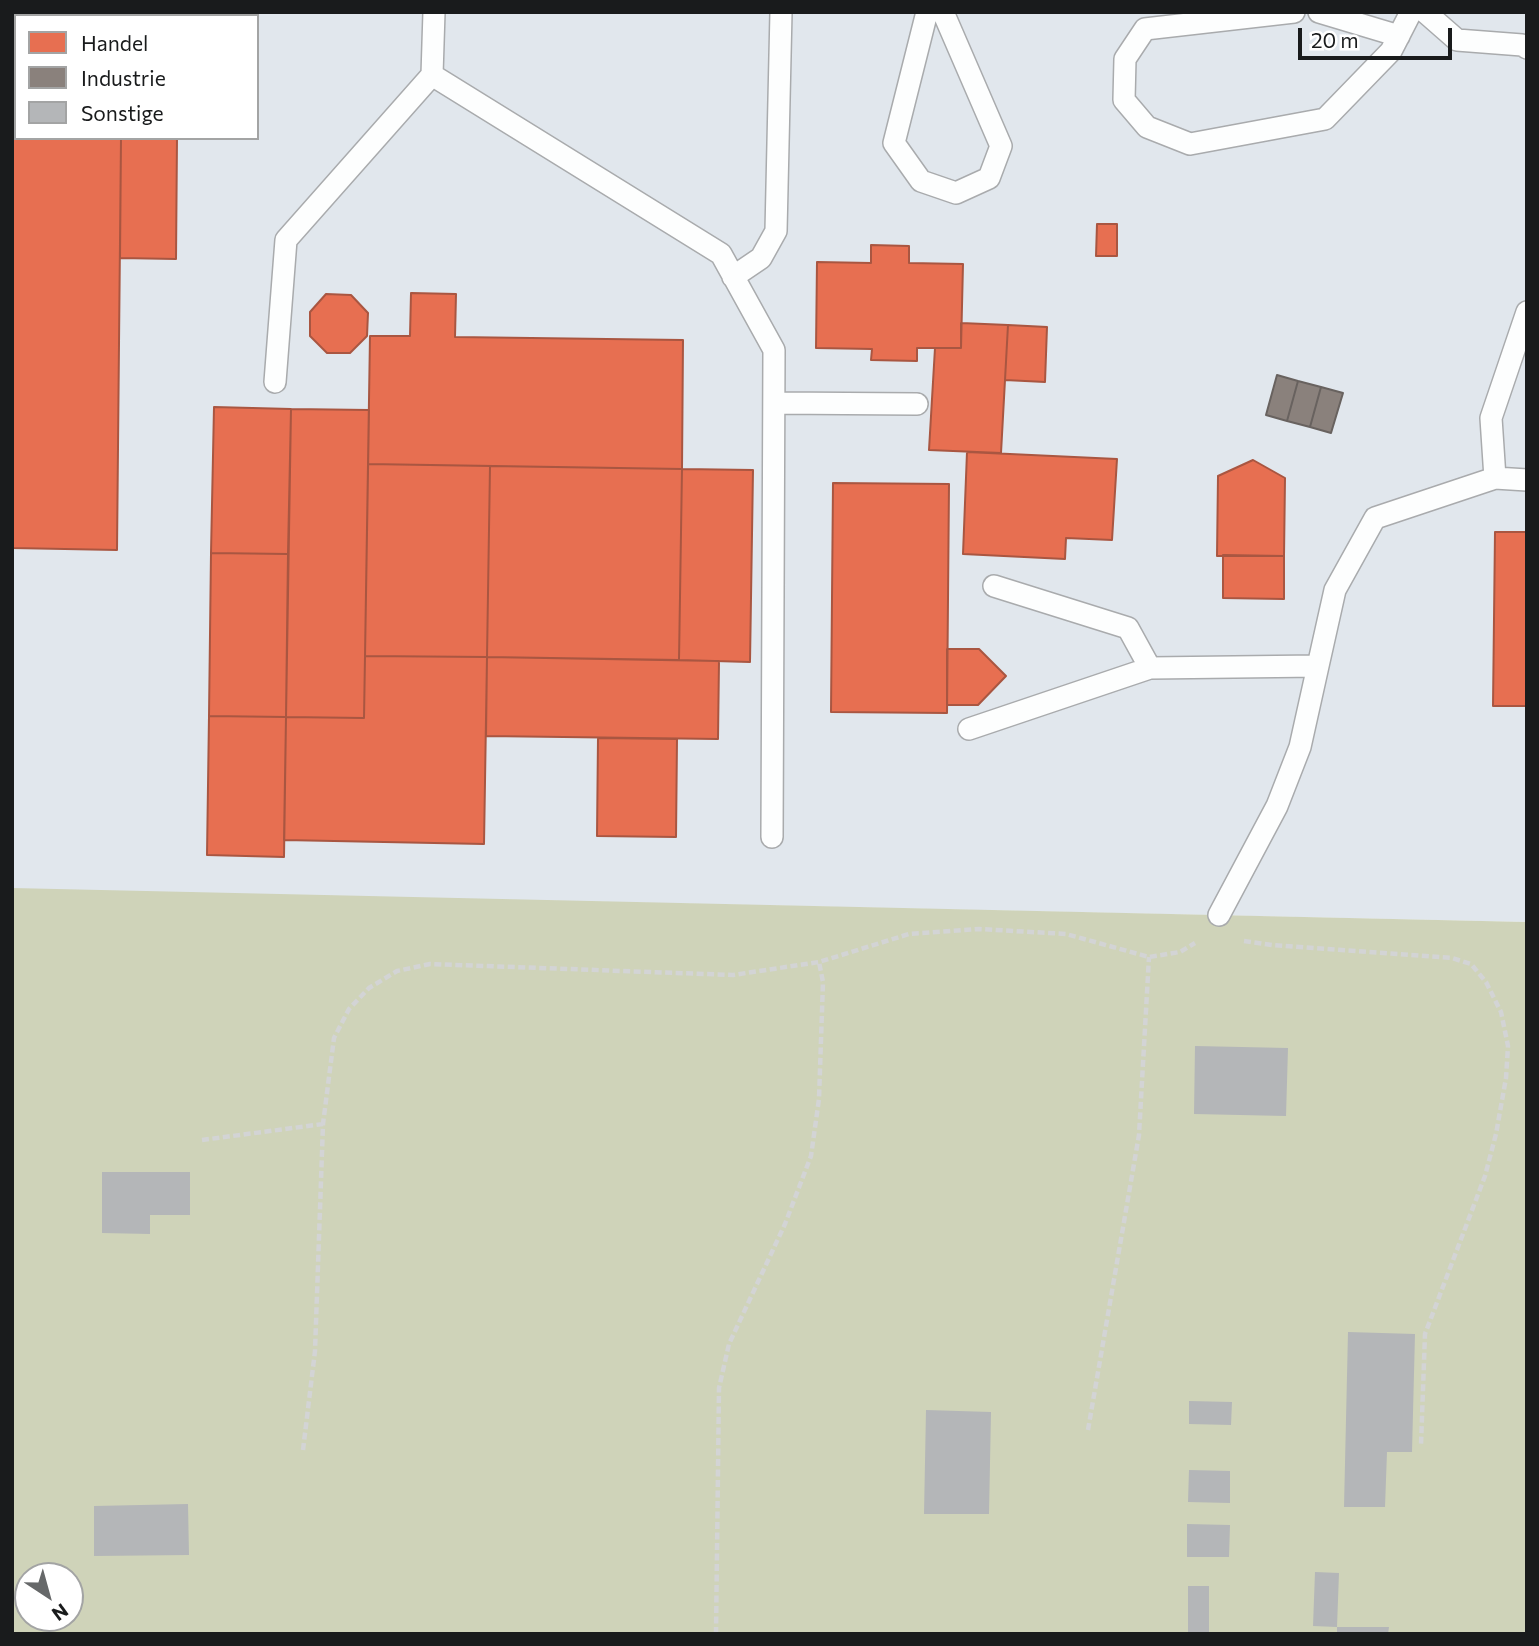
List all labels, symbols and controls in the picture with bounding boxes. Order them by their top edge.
legend [14,14,259,140]
scale bar [1301,14,1455,58]
text: 20 m [1311,27,1359,52]
text: Handel [81,30,148,55]
text: Industrie [81,65,166,90]
text: Sonstige [81,100,164,125]
north arrow [14,1562,84,1632]
text: N [48,1599,73,1626]

